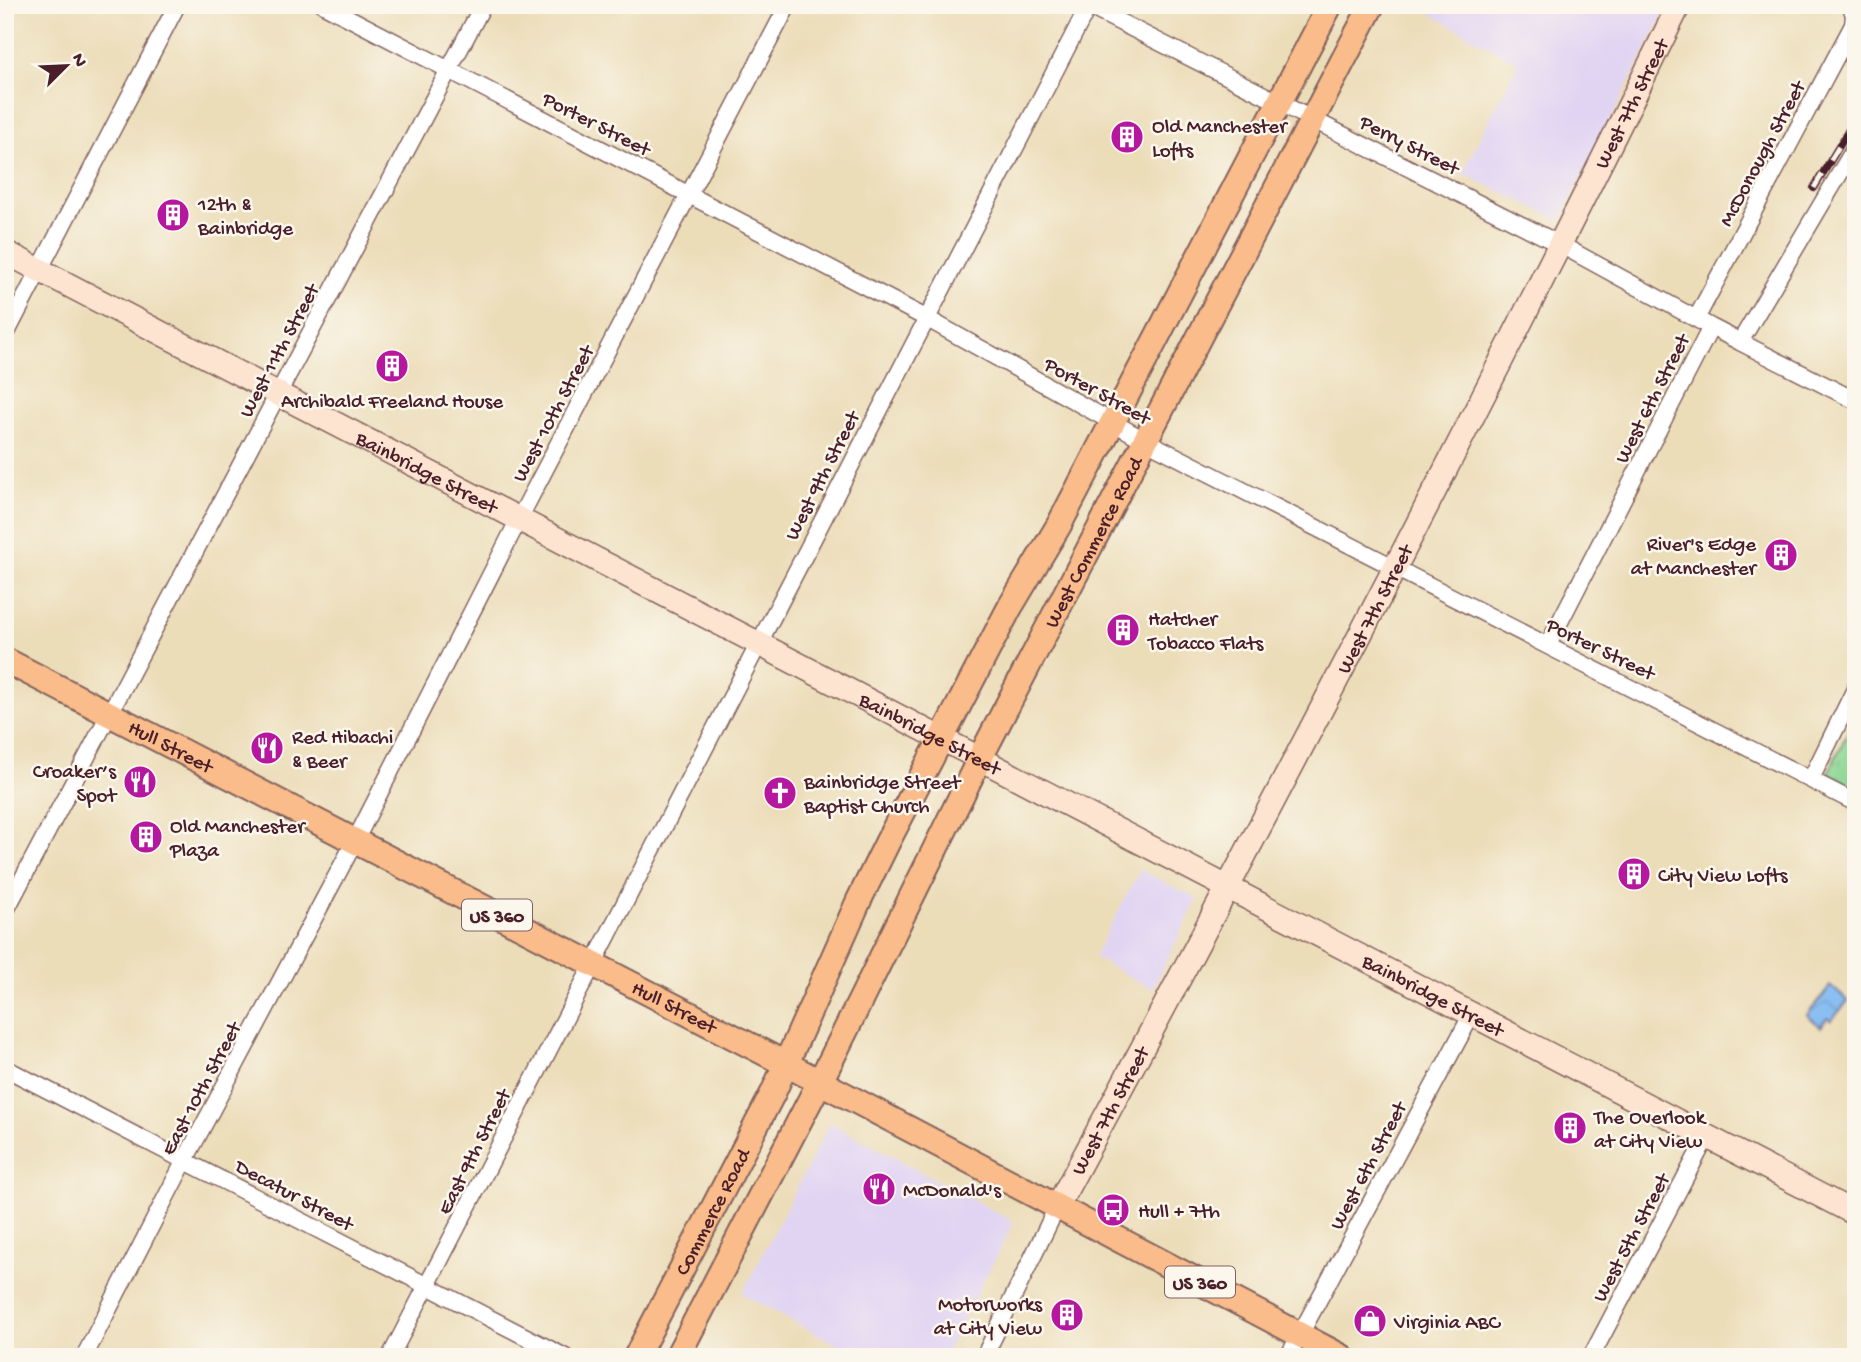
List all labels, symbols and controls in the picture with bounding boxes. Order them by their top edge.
north arrow [32,32,102,102]
street label: West 7th Street [1591,33,1677,174]
text: N [65,50,91,71]
street label: McDonough Street [1715,75,1814,232]
street label: Porter Street [536,88,656,165]
street label: Perry Street [1353,111,1465,184]
place label: Old Manchester Lofts [1152,116,1288,165]
building icon: Old Manchester Lofts [1108,118,1146,156]
place label: 12th & Bainbridge [197,194,294,243]
building icon: 12th & Bainbridge [154,196,192,234]
street label: West 11th Street [235,278,328,423]
street label: West 6th Street [1611,329,1698,468]
street label: West 10th Street [509,340,603,487]
building icon: Archibald Freeland House [373,347,411,385]
street label: Porter Street [1038,353,1156,434]
place label: Archibald Freeland House [281,391,504,416]
street label: West 9th Street [781,406,868,545]
street label: Bainbridge Street [350,427,503,523]
street label: West Commerce Road [1041,452,1151,633]
place label: River's Edge at Manchester [1631,534,1758,583]
building icon: River's Edge at Manchester [1762,536,1800,574]
street label: West 7th Street [1333,539,1422,679]
place label: Hatcher Tobacco Flats [1147,609,1264,658]
building icon: Hatcher Tobacco Flats [1104,611,1142,649]
street label: Porter Street [1540,614,1660,689]
street label: Bainbridge Street [853,689,1006,784]
street label: Hull Street [123,717,218,782]
place label: Red Hibachi & Beer [292,727,393,776]
restaurant icon: Red Hibachi & Beer [248,729,286,767]
place label: Croaker’s Spot [33,761,118,810]
restaurant icon: Croaker’s Spot [121,763,159,801]
place label: Bainbridge Street Baptist Church [803,772,962,821]
church icon: Bainbridge Street Baptist Church [761,774,799,812]
place label: Old Manchester Plaza [169,816,306,865]
building icon: Old Manchester Plaza [127,818,165,856]
building icon: City View Lofts [1615,855,1653,893]
place label: City View Lofts [1658,865,1789,890]
road number: US 360 [462,900,532,931]
street label: Bainbridge Street [1356,950,1509,1046]
street label: Hull Street [626,977,722,1043]
street label: East 10th Street [157,1017,250,1161]
street label: West 7th Street [1068,1041,1158,1180]
street label: East 9th Street [434,1084,520,1219]
street label: West 6th Street [1326,1096,1415,1235]
place label: The Overlook at City View [1593,1107,1708,1156]
building icon: The Overlook at City View [1551,1109,1589,1147]
street label: Commerce Road [671,1144,759,1281]
street label: Decatur Street [228,1155,359,1240]
street label: West 5th Street [1589,1168,1679,1307]
restaurant icon: McDonald's [860,1170,898,1208]
place label: McDonald's [903,1180,1002,1205]
bus stop icon: Hull + 7th [1094,1191,1132,1229]
place label: Hull + 7th [1138,1201,1220,1226]
road number: US 360 [1165,1266,1235,1298]
place label: Motorworks at City View [934,1294,1043,1343]
building icon: Motorworks at City View [1048,1296,1086,1334]
shop icon: Virginia ABC [1351,1302,1389,1340]
place label: Virginia ABC [1393,1312,1501,1337]

